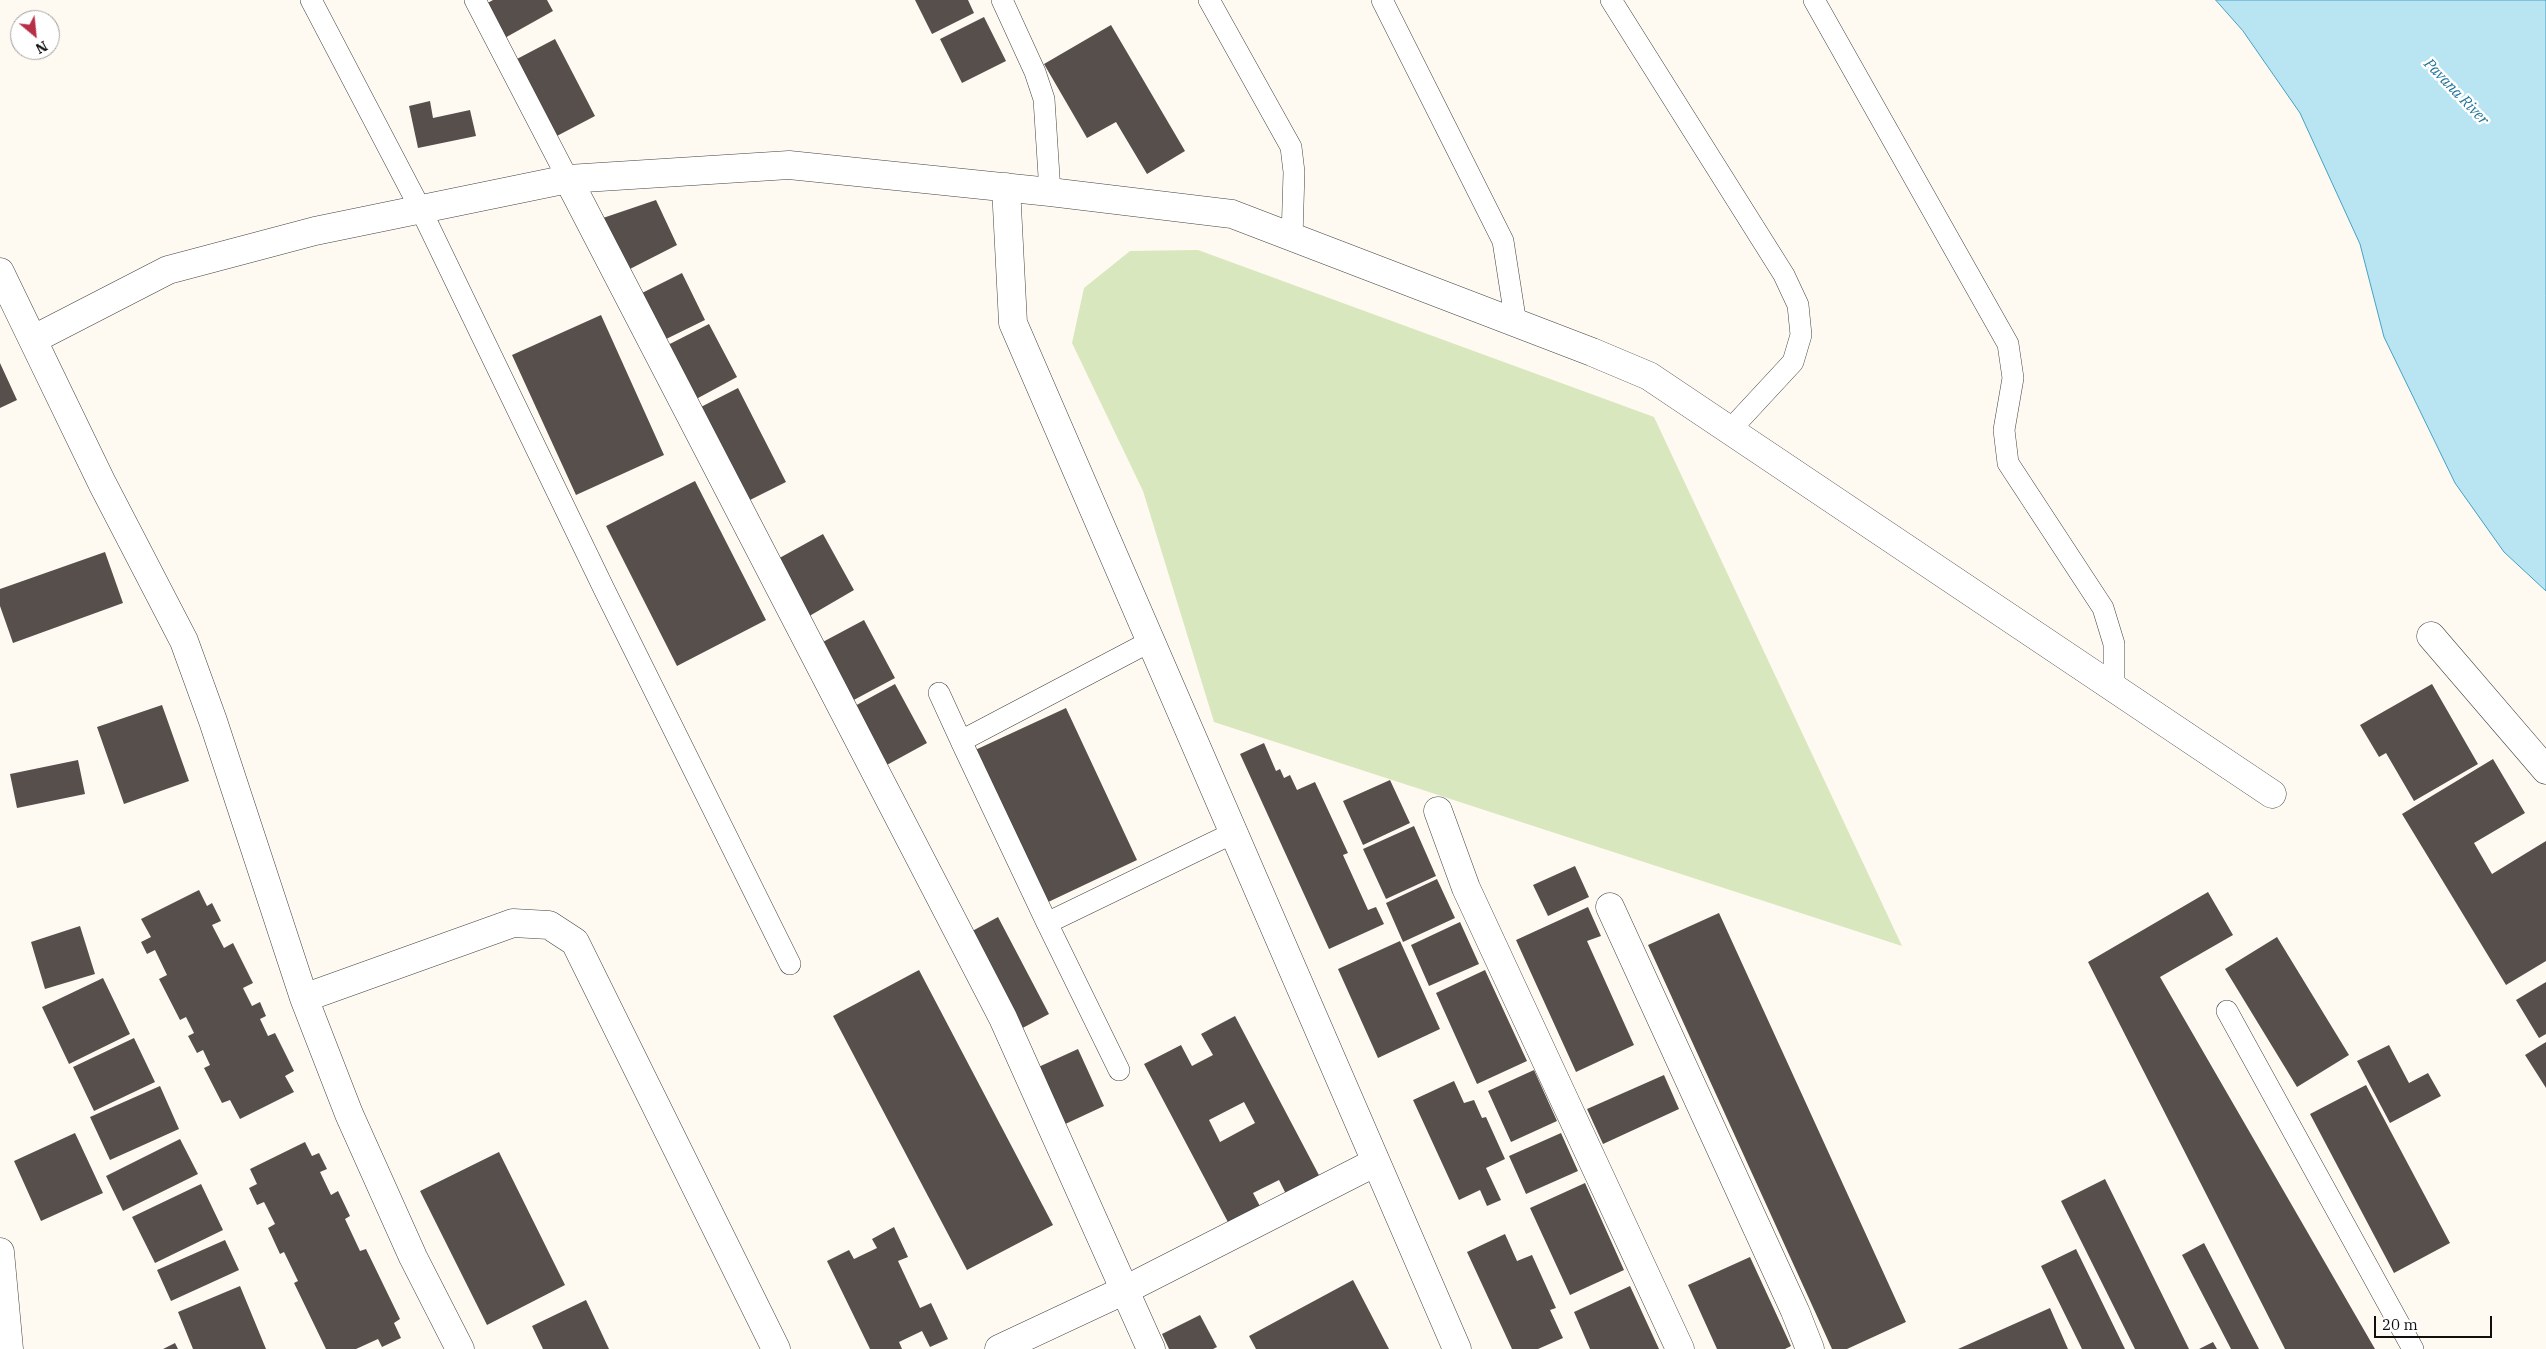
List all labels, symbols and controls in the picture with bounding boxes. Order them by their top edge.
north arrow [10,10,60,60]
text: N [32,37,51,58]
water label: Pavana River [2420,55,2492,129]
scale bar [2376,1306,2494,1338]
text: 20 m [2382,1315,2418,1334]

